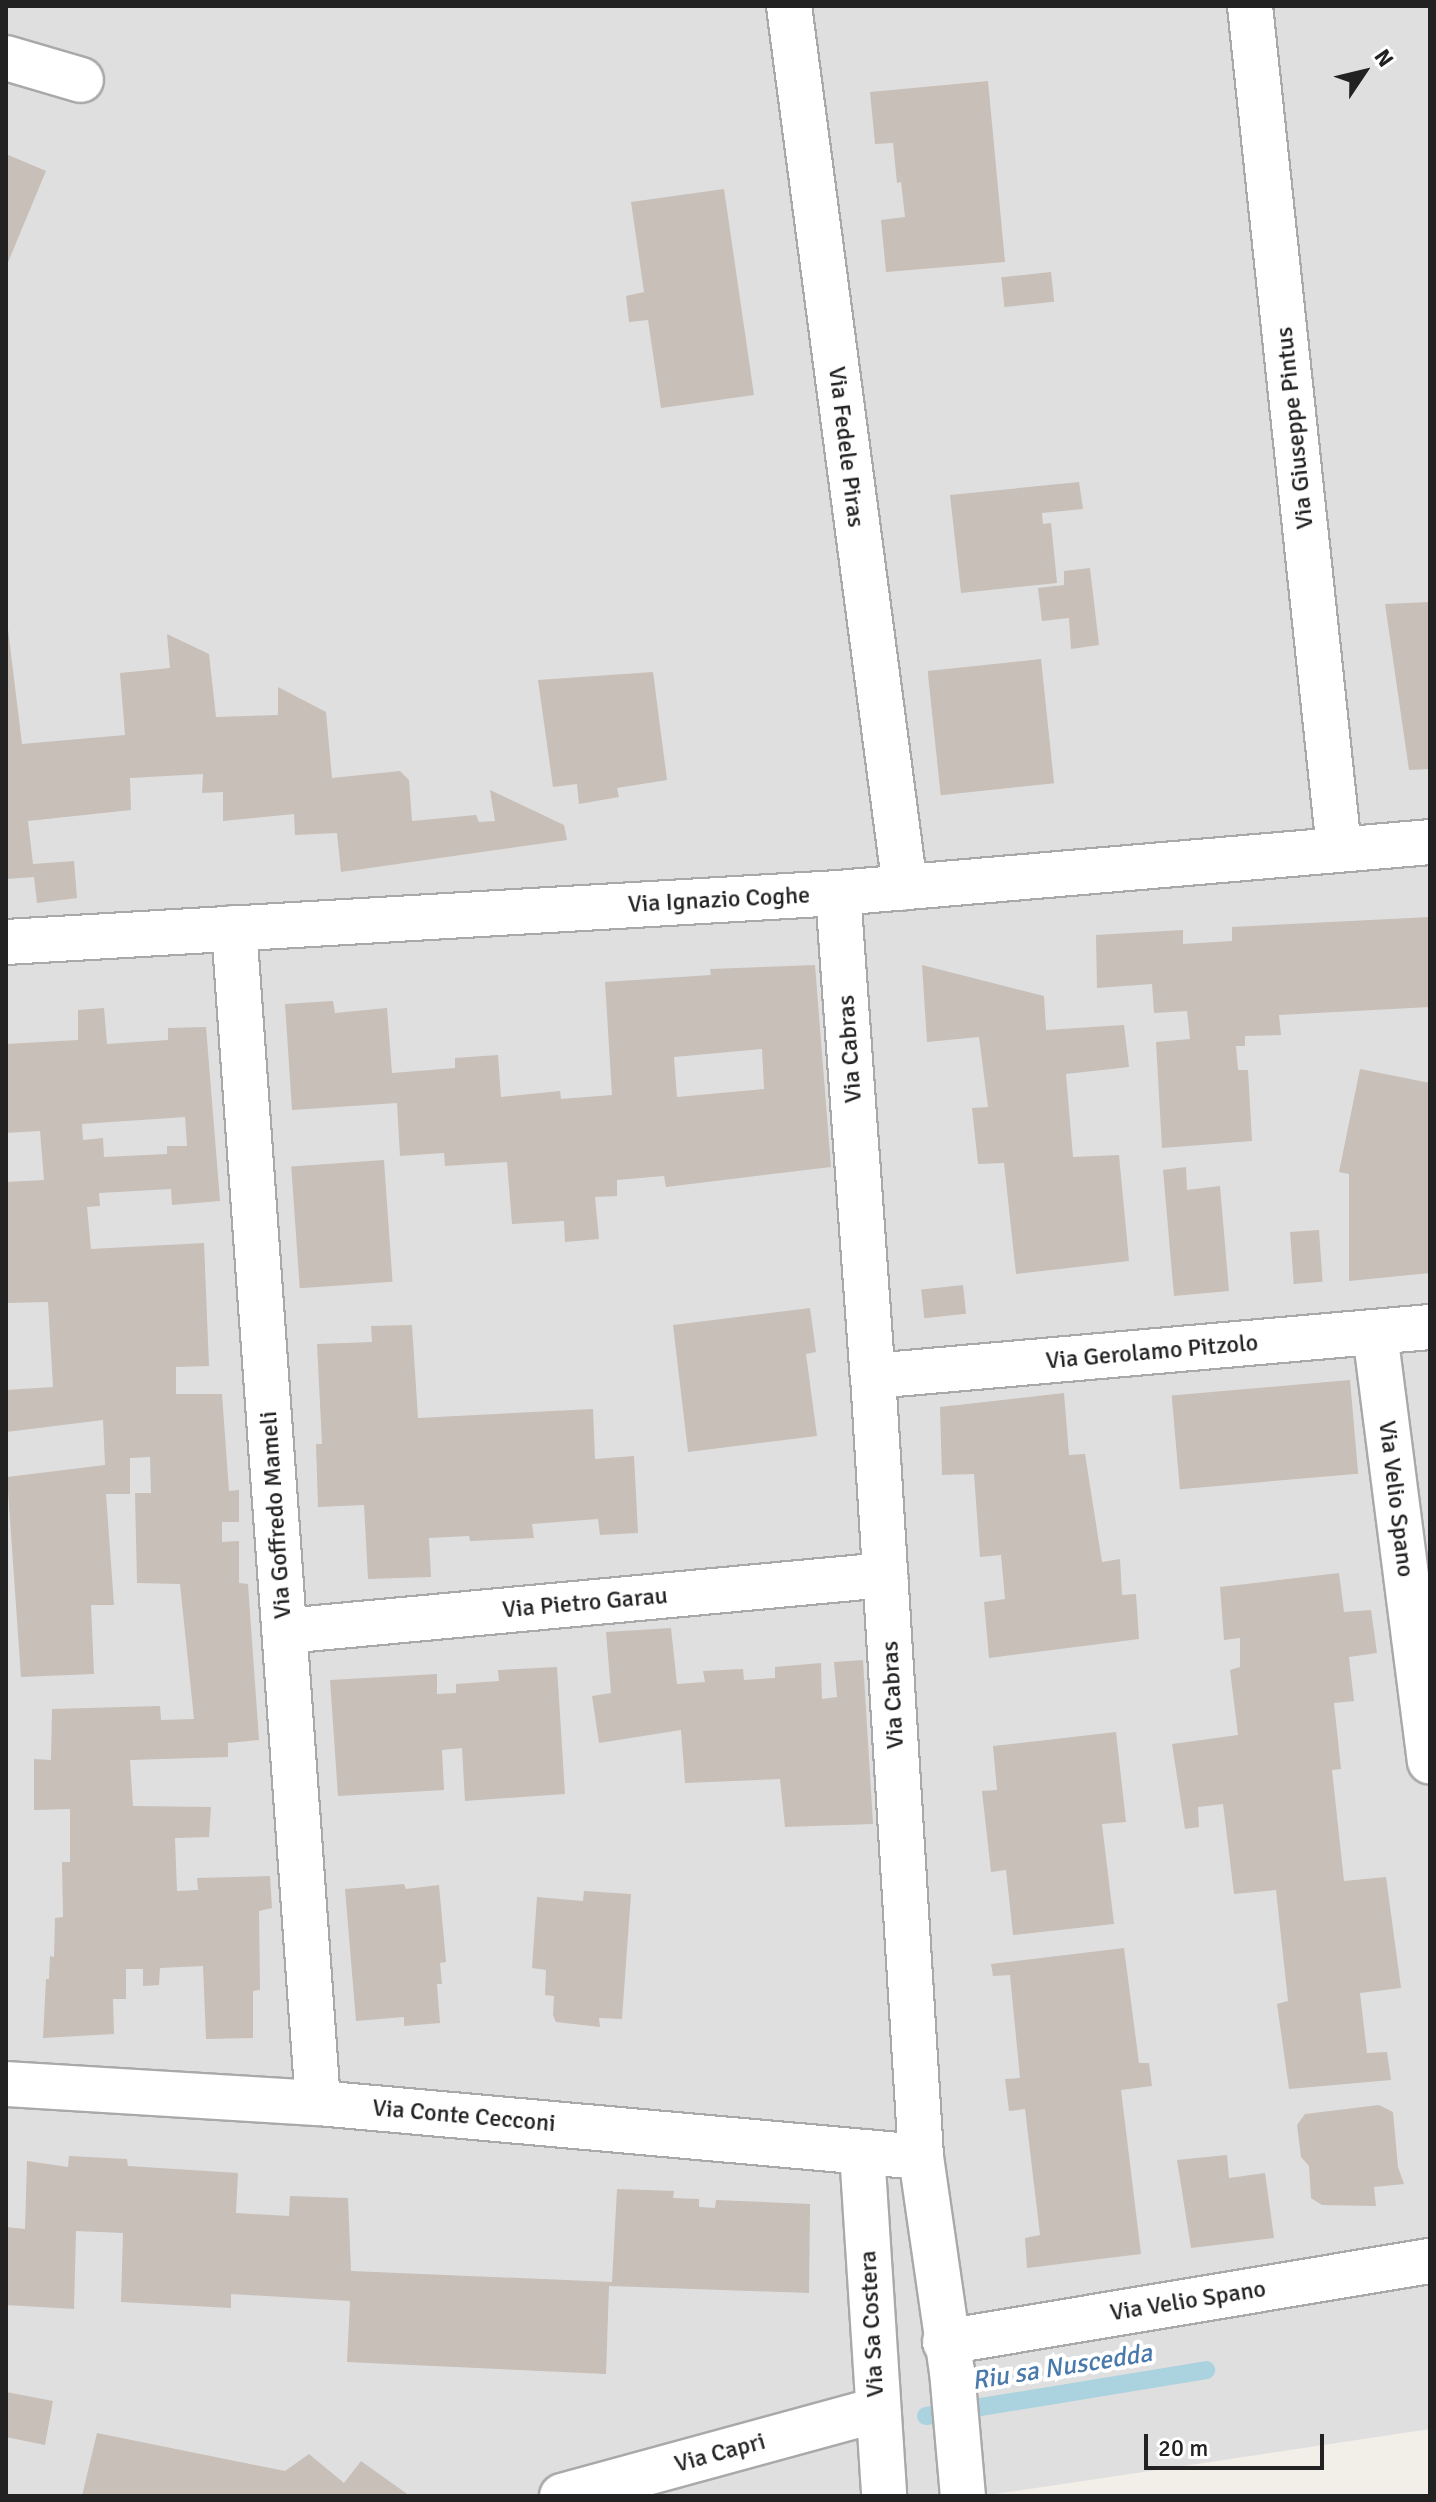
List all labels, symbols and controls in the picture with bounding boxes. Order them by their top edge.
north arrow [1324,32,1404,112]
text: N [1369,44,1400,72]
street label: Via Giuseppe Pintus [1270,325,1320,531]
street label: Via Fedele Piras [822,365,870,529]
street label: Via Ignazio Coghe [627,881,811,919]
street label: Via Cabras [832,994,868,1104]
street label: Via Gerolamo Pitzolo [1045,1328,1259,1376]
street label: Via Goffredo Mameli [254,1410,298,1620]
street label: Via Velio Spano [1372,1419,1420,1579]
street label: Via Pietro Garau [501,1581,669,1625]
street label: Via Cabras [876,1640,910,1750]
street label: Via Conte Cecconi [371,2094,557,2138]
street label: Via Sa Costera [854,2250,890,2398]
street label: Via Velio Spano [1108,2274,1268,2328]
water label: Riu sa Nuscedda [970,2338,1154,2398]
scale bar [1148,2418,1328,2468]
street label: Via Capri [671,2427,769,2479]
text: 20 m [1158,2433,1208,2463]

